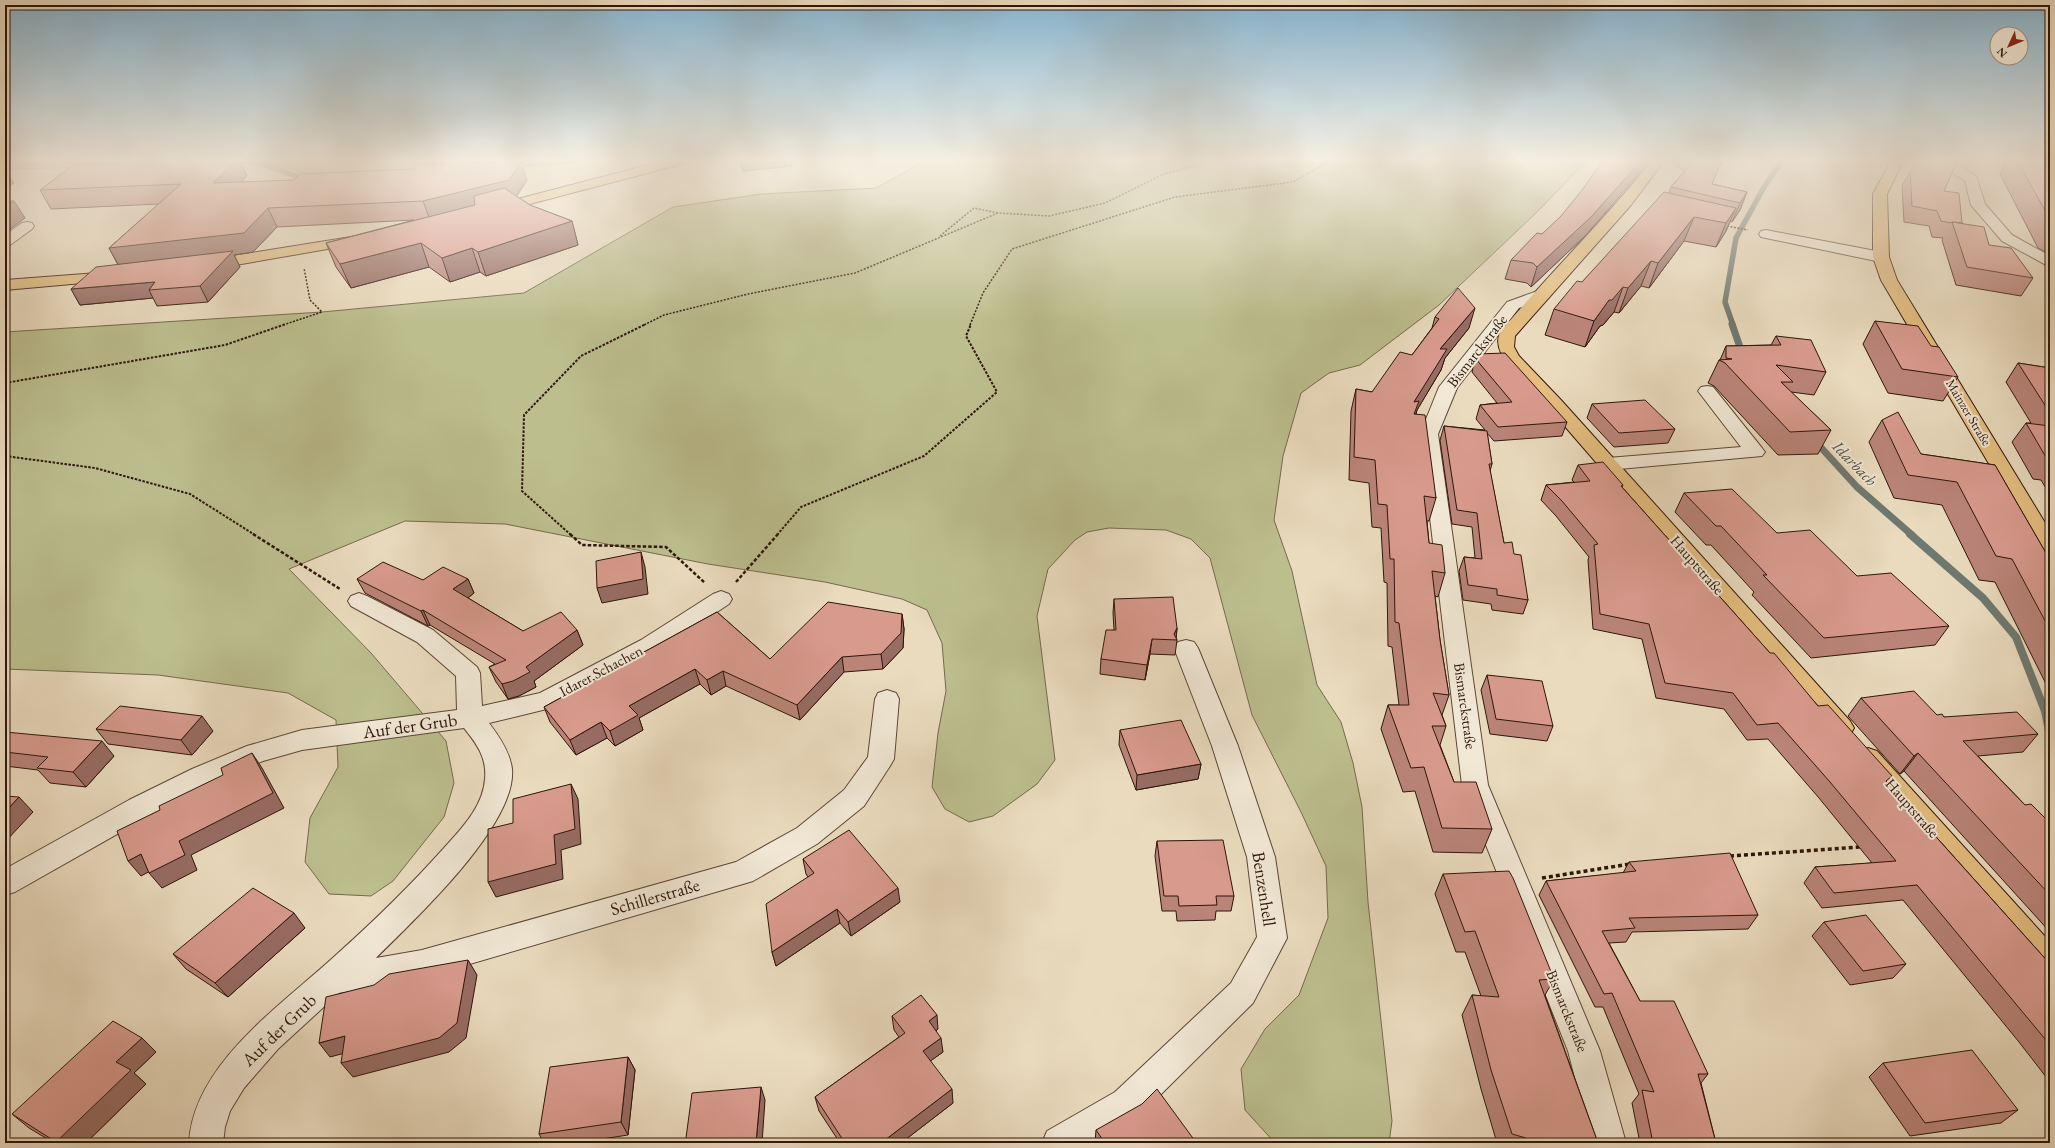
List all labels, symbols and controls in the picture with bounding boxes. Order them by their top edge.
north arrow [1989,26,2029,66]
text: N [1994,45,2010,61]
street label: Bismarckstraße [1442,310,1511,391]
street label: Mainzer Straße [1942,376,1995,449]
water label: Idarbach [1827,435,1881,491]
street label: Hauptstraße [1666,531,1728,598]
street label: Idarer Schachen [556,641,646,701]
street label: Bismarckstraße [1450,661,1481,751]
street label: Auf der Grub [360,708,459,744]
street label: Hauptstraße [1881,774,1943,841]
street label: Benzenhell [1247,850,1282,928]
street label: Schillerstraße [608,873,702,920]
street label: Bismarckstraße [1542,967,1593,1055]
street label: Auf der Grub [236,988,321,1072]

